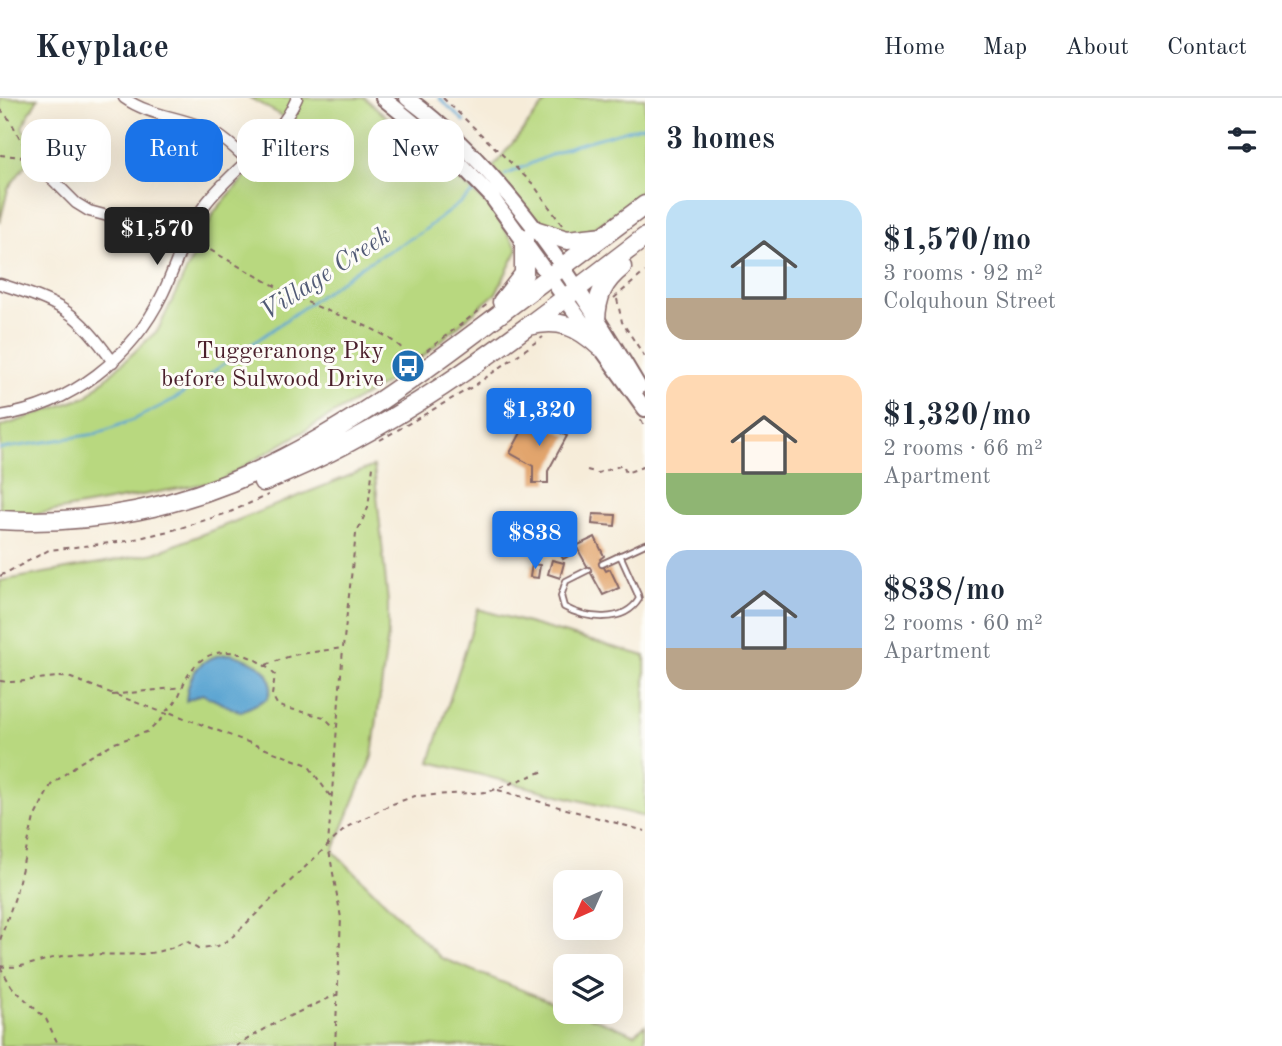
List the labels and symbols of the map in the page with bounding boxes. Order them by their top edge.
pin: $1,570 [100,208,214,267]
water label: Village Creek [256,222,396,326]
place label: Tuggeranong Pky before Sulwood Drive [161,340,384,392]
bus stop icon: Tuggeranong Pky before Sulwood Drive [389,347,427,385]
pin: $1,320 [482,388,596,448]
pin: $838 [494,512,576,571]
north arrow [553,870,623,940]

